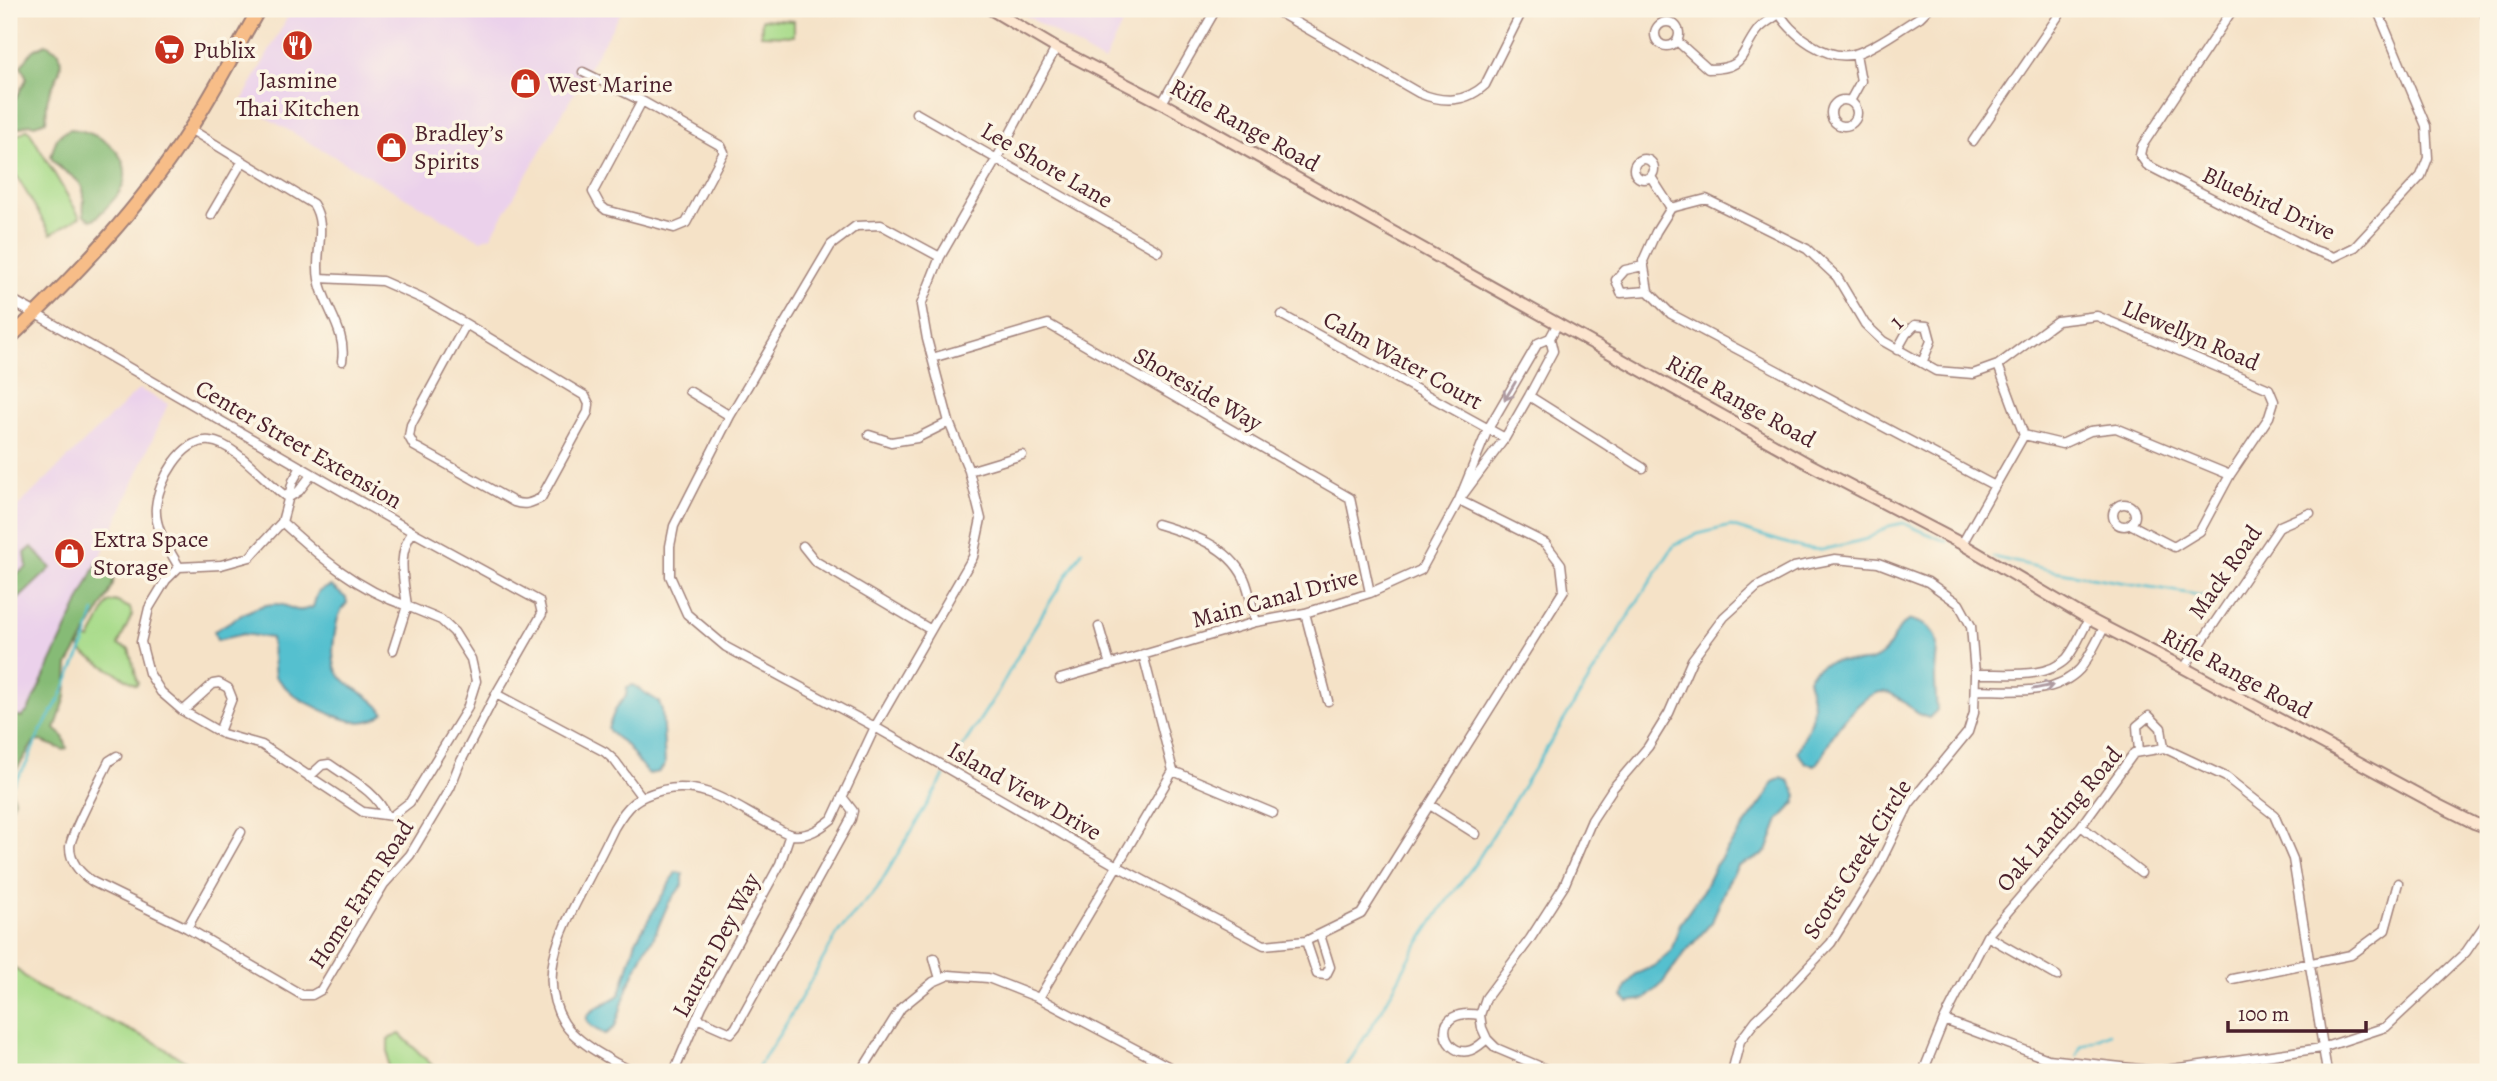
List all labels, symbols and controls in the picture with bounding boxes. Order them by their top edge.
restaurant icon: Jasmine Thai Kitchen [281,29,315,63]
supermarket icon: Publix [153,33,187,67]
place label: Publix [193,34,256,66]
place label: Jasmine Thai Kitchen [236,64,360,124]
shop icon: West Marine [508,67,542,101]
place label: West Marine [547,68,673,100]
street label: Rifle Range Road [1164,71,1326,179]
street label: Lee Shore Lane [975,114,1119,216]
place label: Bradley’s Spirits [414,117,504,177]
shop icon: Bradley’s Spirits [374,130,408,164]
street label: Bluebird Drive [2197,158,2341,248]
street label: Llewellyn Road [2117,292,2265,378]
street label: Calm Water Court [1318,303,1489,417]
street label: 1 [1882,308,1910,336]
street label: Shoreside Way [1128,339,1268,439]
street label: Rifle Range Road [1660,347,1822,455]
street label: Center Street Extension [190,372,408,516]
one-way arrow [1503,380,1517,400]
street label: Mack Road [2181,518,2269,625]
place label: Extra Space Storage [93,523,209,583]
shop icon: Extra Space Storage [53,536,87,570]
street label: Main Canal Drive [1188,560,1362,636]
street label: Rifle Range Road [2156,620,2318,726]
one-way arrow [2031,680,2054,693]
street label: Island View Drive [942,734,1108,848]
street label: Oak Landing Road [1989,739,2129,898]
street label: Scotts Creek Circle [1795,773,1919,945]
street label: Home Farm Road [301,813,421,975]
street label: Lauren Dey Way [665,867,768,1023]
scale bar [2228,990,2366,1034]
text: 100 m [2238,1000,2289,1028]

